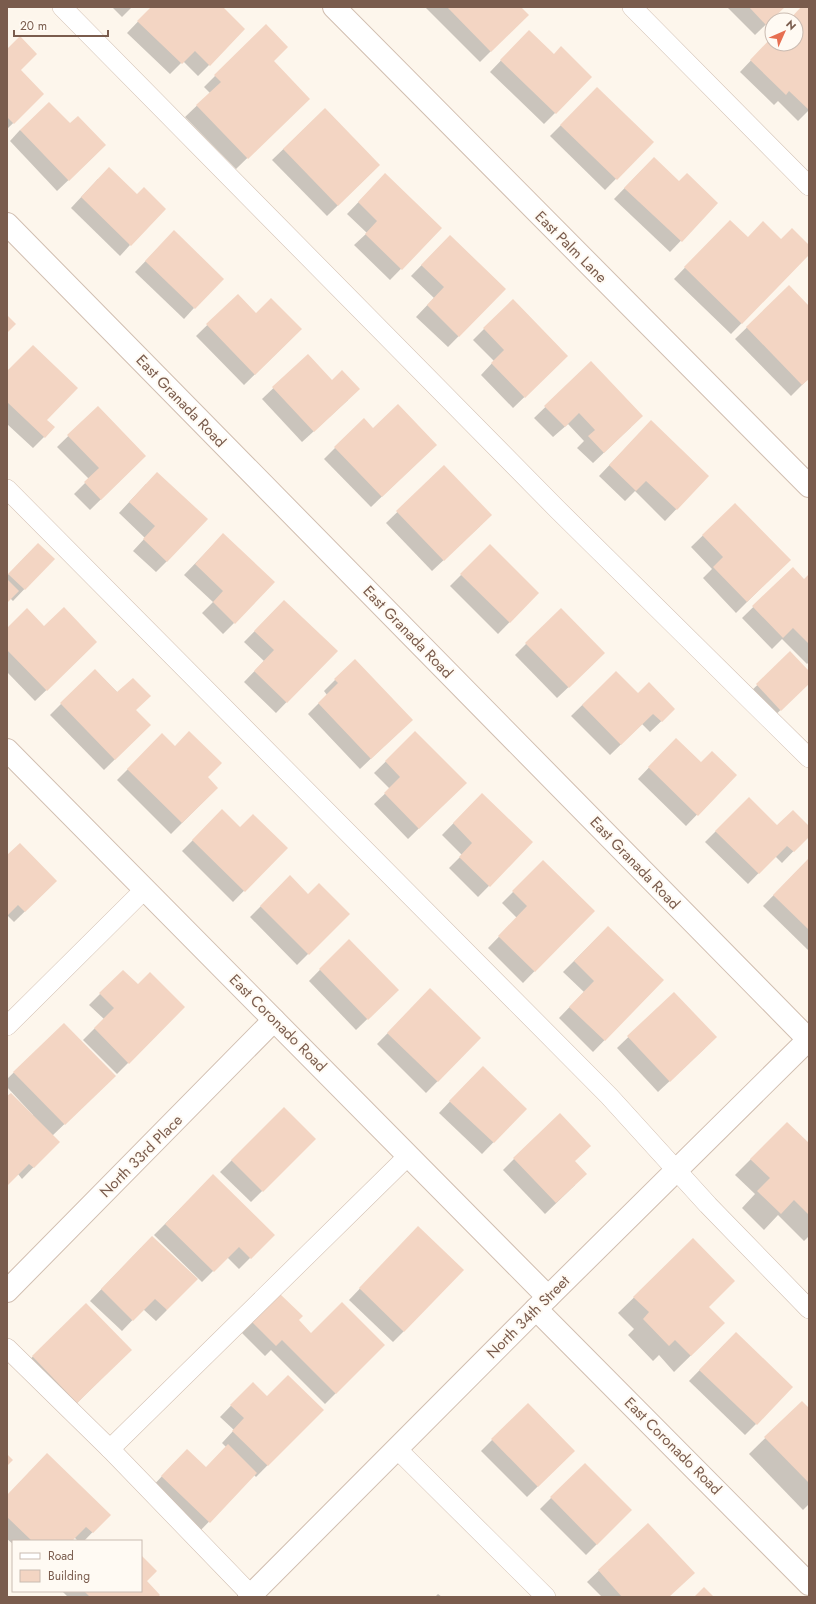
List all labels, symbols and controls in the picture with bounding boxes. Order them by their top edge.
scale bar [14,12,108,38]
north arrow [764,12,804,52]
text: N [782,16,800,34]
text: 20 m [20,17,47,35]
street label: East Palm Lane [530,206,612,288]
street label: East Granada Road [131,350,231,452]
street label: East Granada Road [358,581,458,683]
street label: East Granada Road [585,812,685,914]
street label: East Coronado Road [224,969,332,1077]
street label: North 33rd Place [95,1109,188,1202]
street label: North 34th Street [481,1270,575,1364]
street label: East Coronado Road [619,1392,727,1500]
legend [12,1540,142,1592]
text: Road [48,1547,74,1565]
text: Building [48,1567,90,1585]

